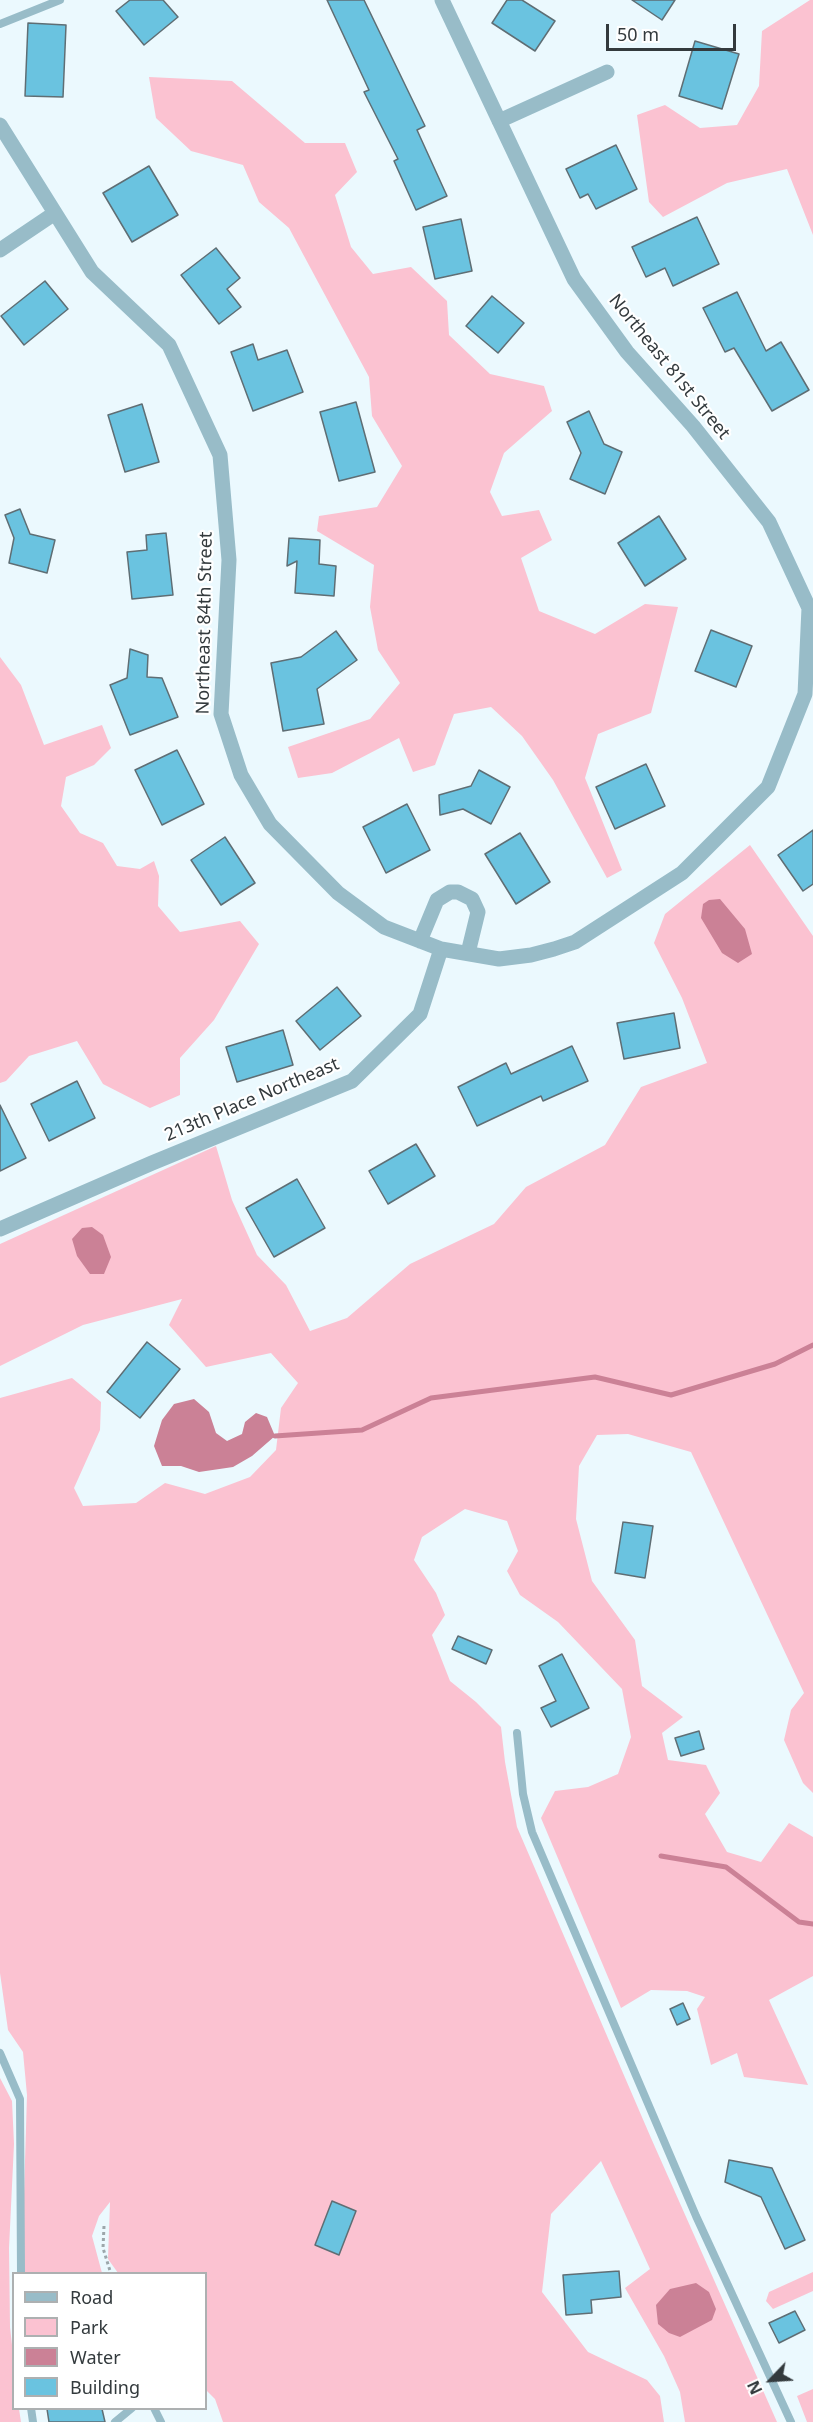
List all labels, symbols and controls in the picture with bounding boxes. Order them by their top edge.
scale bar [609,12,740,50]
text: 50 m [617,22,659,46]
street label: Northeast 81st Street [604,290,734,444]
street label: Northeast 84th Street [193,531,217,715]
street label: 213th Place Northeast [162,1053,342,1147]
legend [12,2272,207,2410]
text: Road [70,2285,113,2309]
text: Park [70,2315,108,2339]
text: Water [70,2345,121,2369]
north arrow [741,2350,801,2410]
text: Building [70,2375,140,2399]
text: N [742,2377,767,2398]

